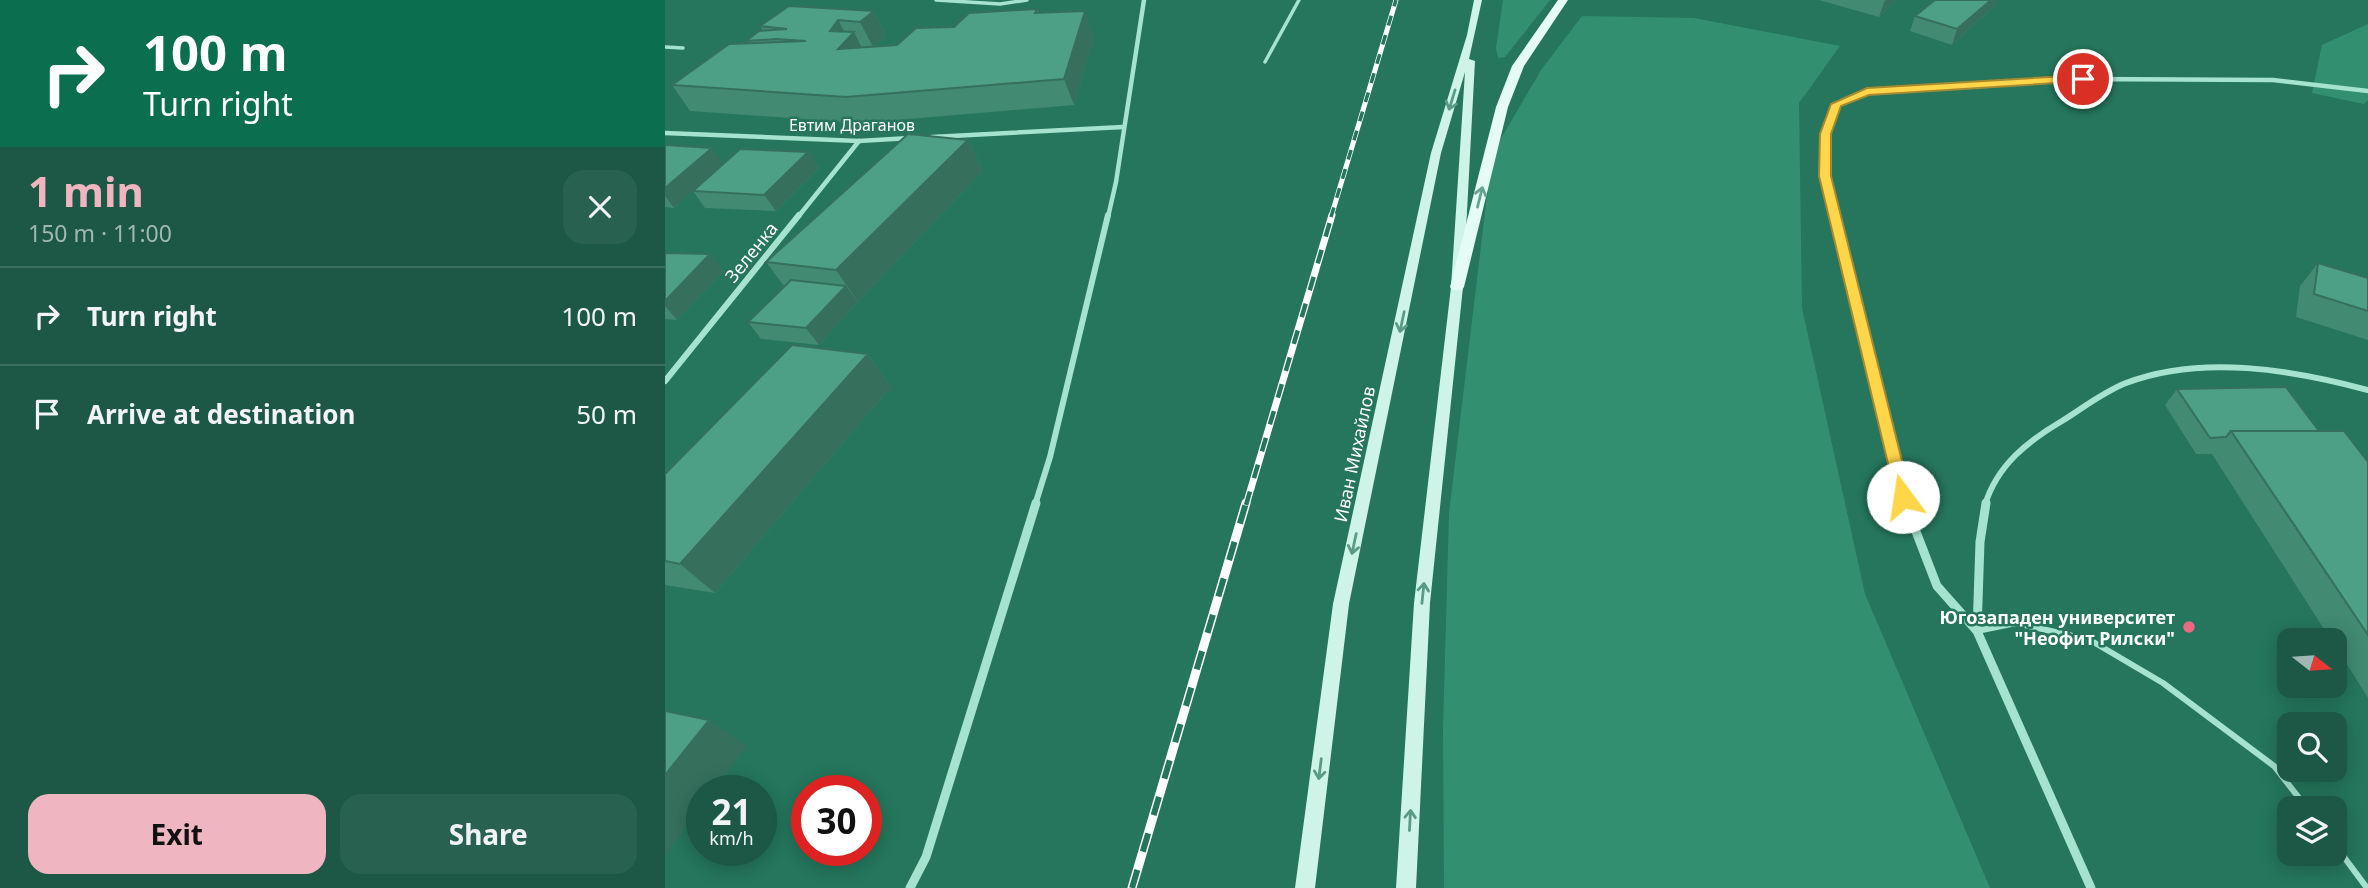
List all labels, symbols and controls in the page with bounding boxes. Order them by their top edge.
text: 100 m [143,19,288,85]
icon: right [28,28,119,119]
pin [2053,49,2113,109]
icon: arrive [2064,60,2102,98]
text: Turn right [143,82,293,125]
one-way arrow [1444,89,1457,111]
street label: Евтим Драганов [789,114,915,136]
text: 1 min [28,162,144,219]
button: close [563,170,637,244]
one-way arrow [1473,186,1487,209]
text: 150 m · 11:00 [28,217,172,249]
street label: Зеленка [719,217,783,287]
icon: right [28,297,66,335]
text: Turn right [87,298,217,334]
text: 100 m [561,298,637,334]
one-way arrow [1395,310,1408,333]
street label: Иван Михайлов [1328,384,1380,524]
icon: arrive [28,395,66,433]
text: Arrive at destination [87,396,356,432]
text: 50 m [576,396,637,432]
position arrow [1866,460,1940,534]
one-way arrow [1346,532,1360,555]
one-way arrow [1417,582,1430,605]
place label: Югозападен университет "Неофит Рилски" [1939,605,2175,650]
marker: Югозападен университет "Неофит Рилски" [2181,619,2197,635]
north arrow [2277,628,2347,698]
map controls [2277,628,2347,866]
button: search [2277,712,2347,782]
one-way arrow [1313,757,1326,780]
speed limit sign: 30 [791,775,882,866]
text: 21 [711,788,752,835]
button: Exit [28,794,326,874]
button: Share [340,794,637,874]
button: layers [2277,796,2347,866]
one-way arrow [1404,809,1417,832]
text: km/h [709,826,754,850]

